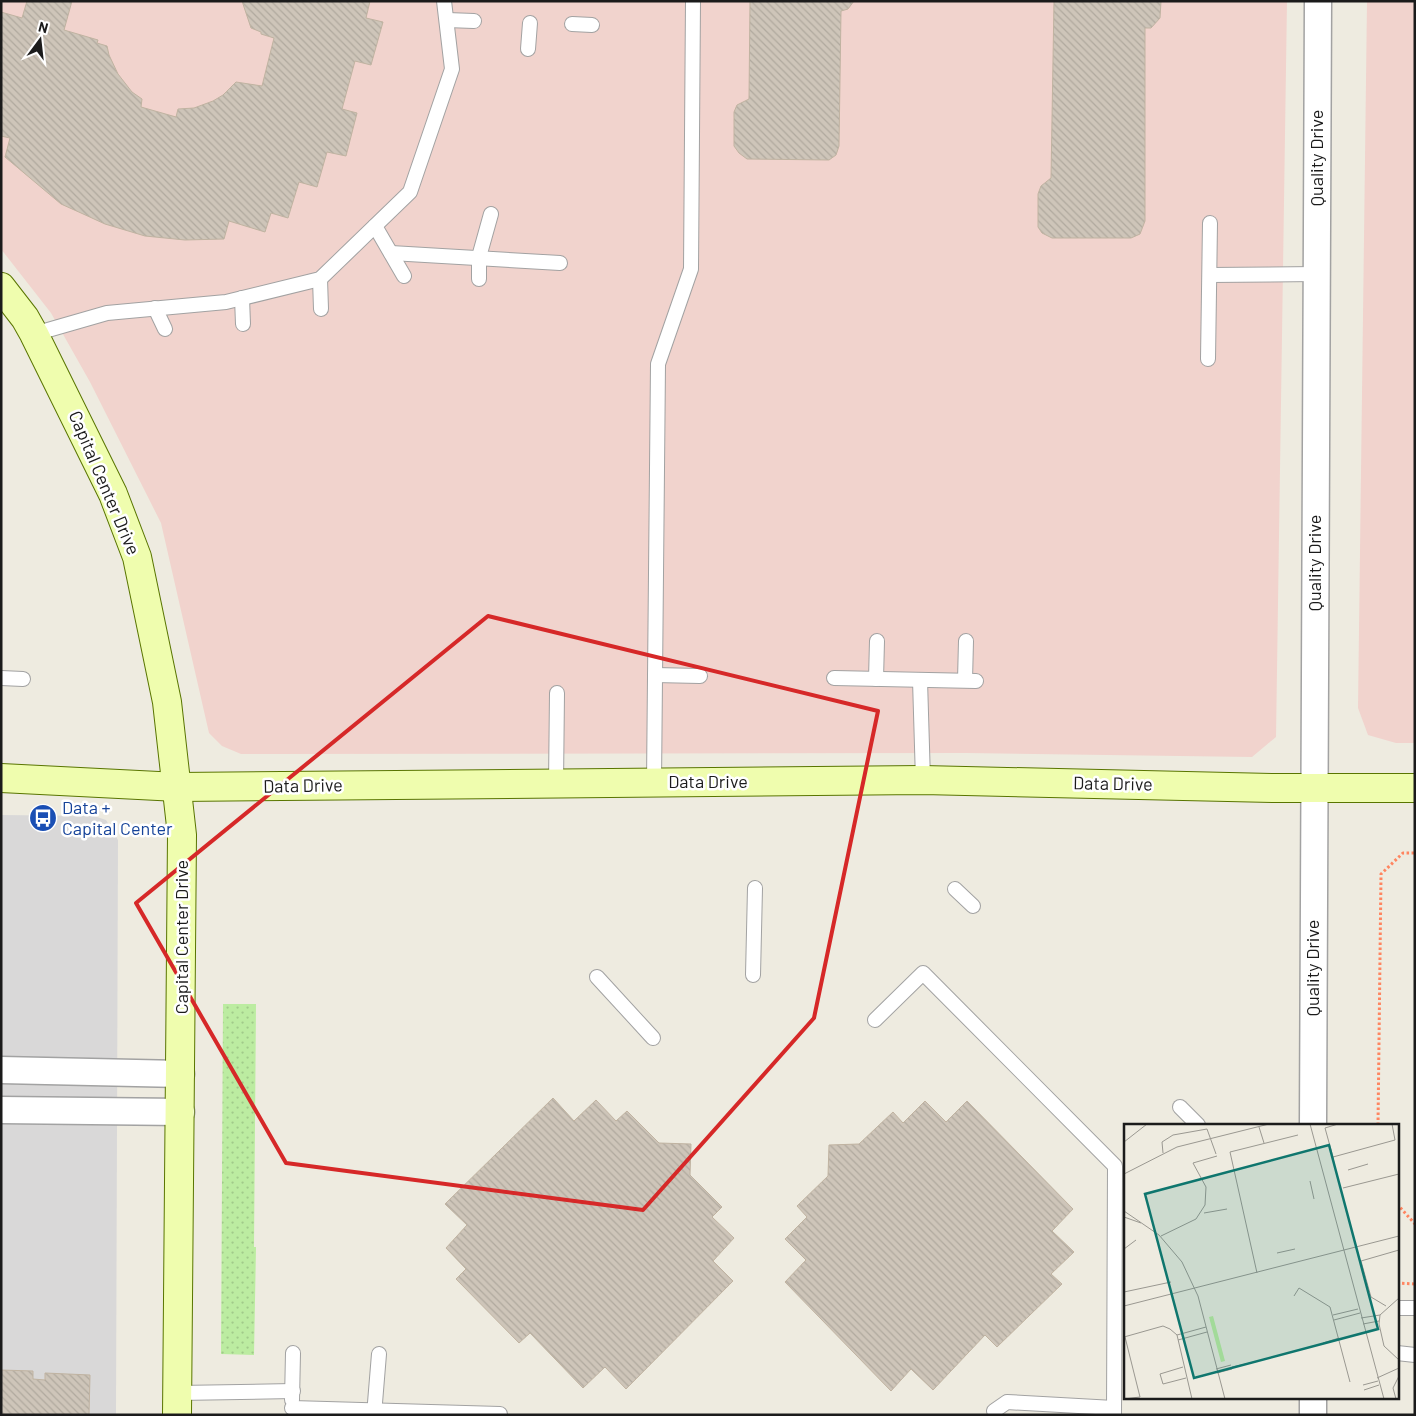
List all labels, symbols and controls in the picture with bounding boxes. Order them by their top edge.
north arrow [15,15,65,65]
text: N [37,18,50,36]
street label: Quality Drive [1305,110,1327,206]
street label: Capital Center Drive [65,407,145,558]
street label: Quality Drive [1303,515,1325,611]
street label: Data Drive [668,770,748,792]
street label: Data Drive [1073,771,1153,795]
street label: Data Drive [263,773,343,797]
place label: Data + Capital Center [62,796,173,839]
bus stop icon: Data + Capital Center [28,803,58,833]
street label: Capital Center Drive [170,860,192,1014]
street label: Quality Drive [1301,920,1323,1016]
inset map [1124,1124,1398,1398]

